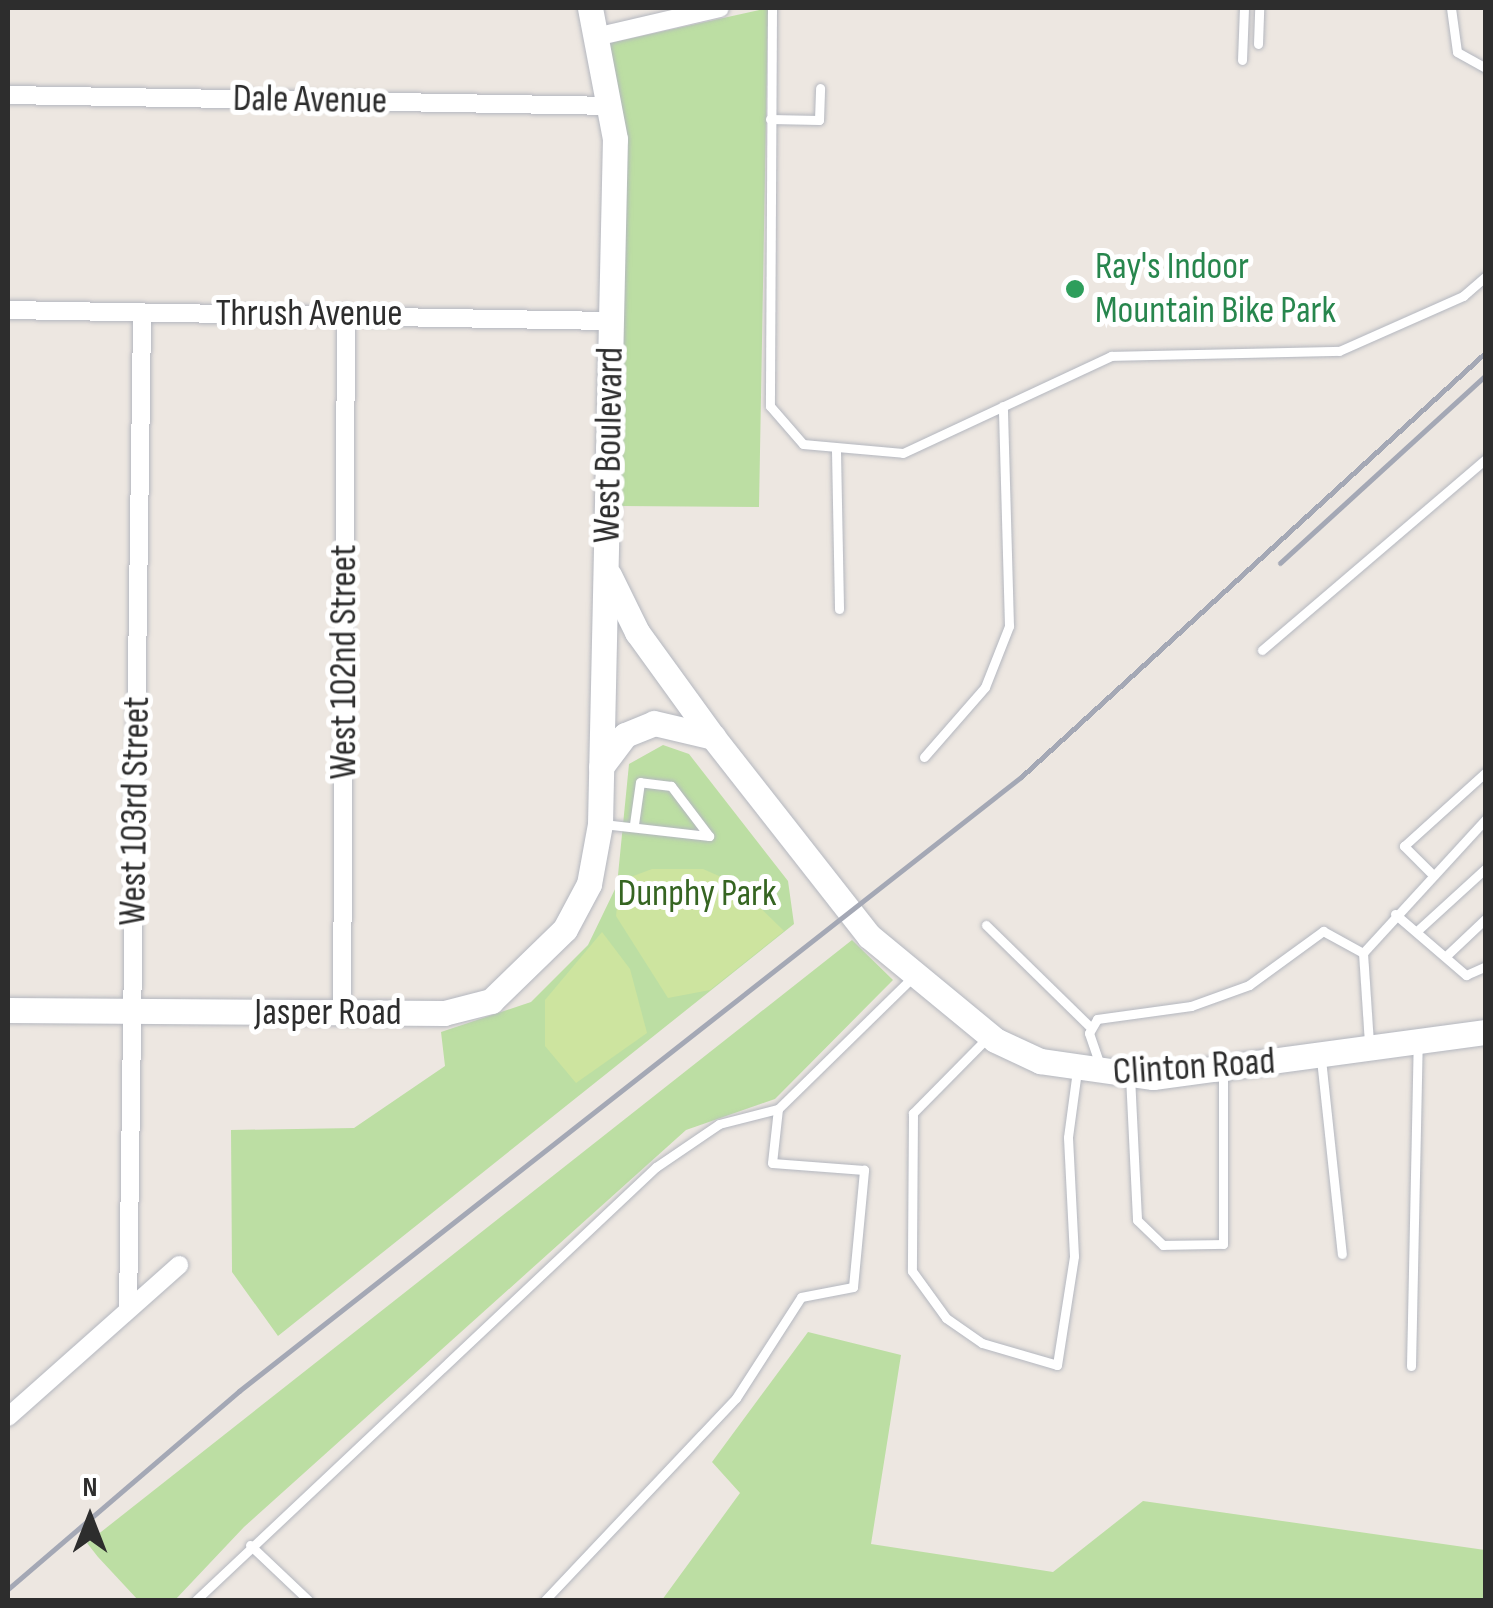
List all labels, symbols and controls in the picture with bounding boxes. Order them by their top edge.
street label: Dale Avenue [232,76,388,124]
place label: Ray's Indoor Mountain Bike Park [1095,244,1336,333]
marker: Ray's Indoor Mountain Bike Park [1064,278,1086,300]
street label: Thrush Avenue [216,291,402,337]
street label: West Boulevard [584,347,634,543]
street label: West 102nd Street [321,545,367,779]
street label: West 103rd Street [110,696,160,926]
park label: Dunphy Park [617,871,777,917]
street label: Jasper Road [254,990,402,1036]
street label: Clinton Road [1111,1039,1277,1095]
north arrow [40,1468,140,1568]
text: N [83,1471,97,1504]

